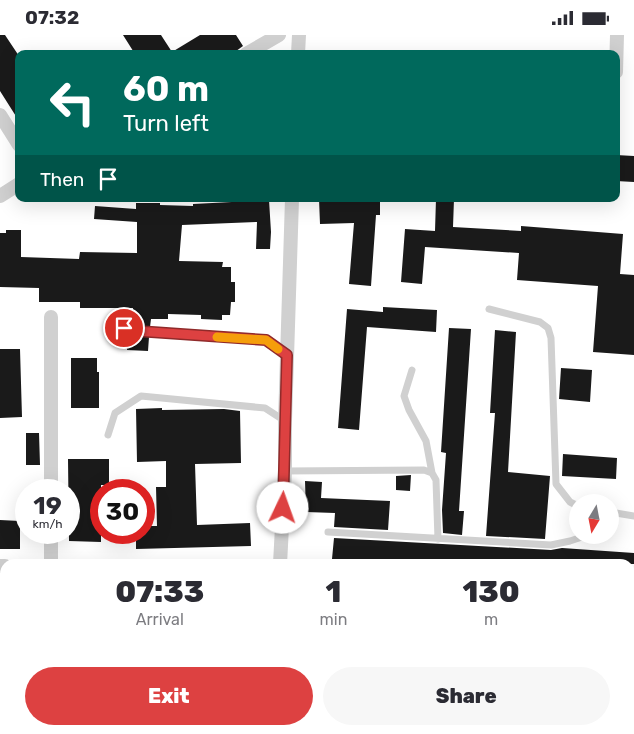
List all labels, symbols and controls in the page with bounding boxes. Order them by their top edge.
text: 07:32 [25,6,79,29]
text: 60 m [123,68,209,110]
icon: left [40,70,105,135]
text: Turn left [123,110,209,137]
icon: arrive [94,165,122,193]
text: Then [40,168,84,191]
pin [103,307,145,349]
icon: arrive [110,314,138,342]
speed limit sign: 30 [90,479,155,544]
position arrow [256,481,308,533]
text: 19 [33,491,62,520]
north arrow [569,494,619,544]
map controls [569,494,619,544]
text: km/h [33,517,62,531]
text: 07:33 [115,574,204,610]
text: 1 [326,574,341,610]
text: 130 [463,574,520,610]
text: Arrival [136,610,184,629]
text: min [320,610,347,629]
text: m [484,610,498,629]
button: Exit [25,667,313,725]
button: Share [323,667,610,725]

